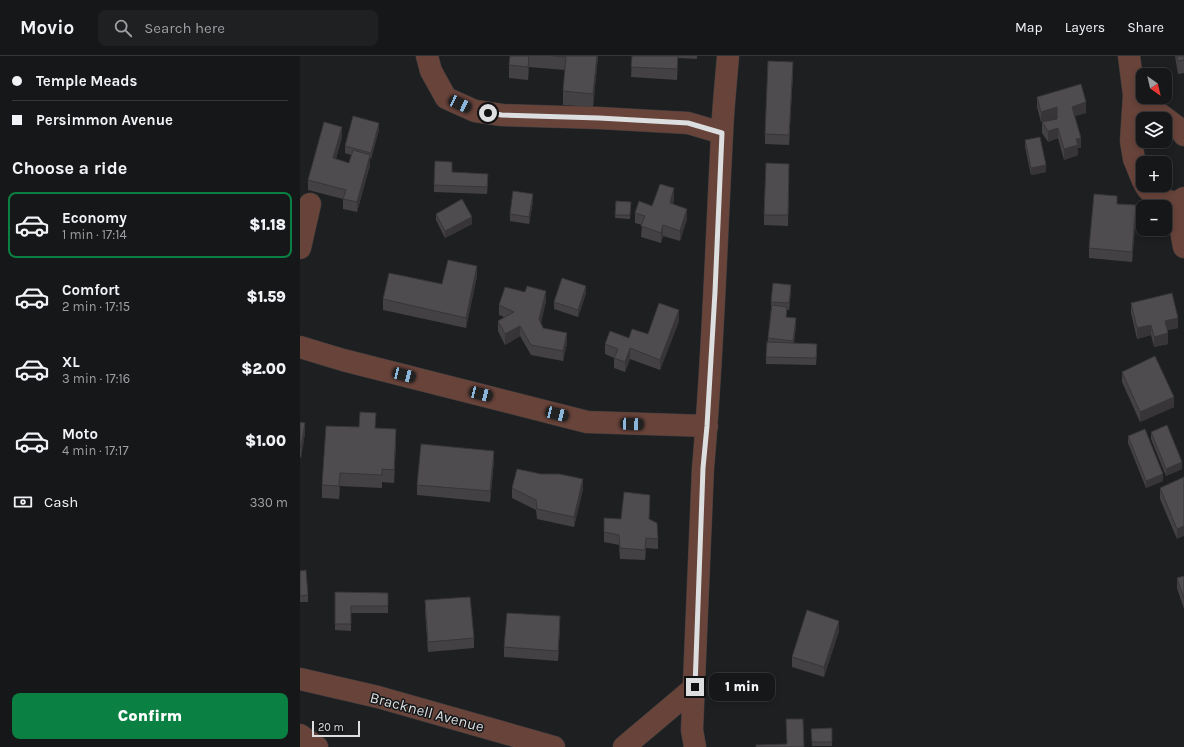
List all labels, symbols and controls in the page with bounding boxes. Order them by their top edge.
search box [98,10,378,46]
text: Movio [20,17,74,39]
icon: search [112,17,134,39]
text: Search here [144,19,225,37]
text: Map [1015,19,1043,36]
text: Layers [1065,19,1105,36]
text: Share [1127,19,1164,36]
north arrow [1136,68,1172,104]
map controls [1136,68,1172,236]
text: Temple Meads [36,72,137,90]
car [447,93,473,115]
route start [479,104,497,122]
text: Persimmon Avenue [36,111,173,129]
button: layers [1136,112,1172,148]
button: + [1136,156,1172,192]
text: Choose a ride [12,157,127,179]
button: − [1136,200,1172,236]
icon: car [14,207,50,243]
text: Economy [62,209,127,227]
text: $1.18 [249,216,286,234]
text: 1 min · 17:14 [62,227,127,242]
icon: car [14,279,50,315]
text: Comfort [62,281,120,299]
text: $1.59 [247,288,286,306]
text: 2 min · 17:15 [62,299,130,314]
icon: car [14,351,50,387]
text: XL [62,353,80,371]
text: $2.00 [241,360,286,378]
car [391,366,417,384]
text: 3 min · 17:16 [62,371,130,386]
car [468,385,494,403]
car [544,405,570,423]
car [620,418,644,430]
icon: car [14,423,50,459]
text: Moto [62,425,98,443]
text: $1.00 [245,432,286,450]
text: 4 min · 17:17 [62,443,129,458]
icon: cash [12,491,34,513]
text: Cash [44,493,78,511]
text: 330 m [250,495,288,510]
callout: 1 min [709,673,775,701]
route end [686,678,704,696]
text: 1 min [725,679,759,694]
street label: Bracknell Avenue [368,688,486,736]
button: Confirm [12,693,288,739]
scale bar [312,719,360,738]
text: 20 m [318,721,344,734]

